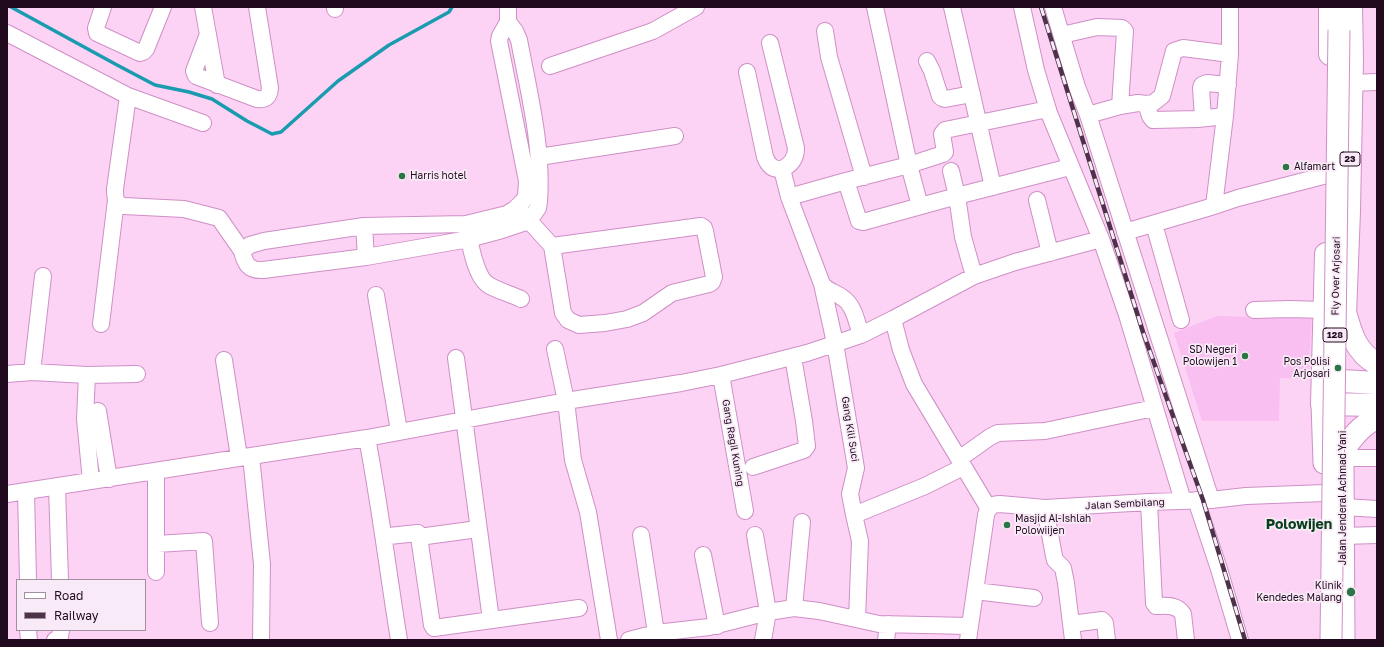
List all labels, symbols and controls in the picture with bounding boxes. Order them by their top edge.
road number: 23 [1340,152,1360,166]
place label: Alfamart [1294,161,1335,173]
marker: Alfamart [1281,162,1291,172]
place label: Harris hotel [410,170,467,182]
marker: Harris hotel [397,171,407,181]
street label: Fly Over Arjosari [1329,236,1343,316]
road number: 128 [1323,328,1347,342]
place label: SD Negeri Polowijen 1 [1183,344,1237,368]
marker: SD Negeri Polowijen 1 [1240,351,1250,361]
place label: Pos Polisi Arjosari [1283,356,1330,380]
marker: Pos Polisi Arjosari [1333,363,1343,373]
street label: Gang Kili Suci [839,395,861,463]
street label: Gang Ragil Kuning [719,398,747,488]
street label: Jalan Jenderal Achmad Yani [1337,431,1349,565]
street label: Jalan Sembilang [1085,496,1165,512]
place label: Masjid Al-Ishlah Polowiijen [1015,513,1091,536]
district label: Polowijen [1266,517,1332,533]
marker: Masjid Al-Ishlah Polowiijen [1002,520,1012,530]
legend [16,579,146,631]
place label: Klinik Kendedes Malang [1256,580,1342,604]
marker: Klinik Kendedes Malang [1345,586,1357,598]
text: Road [54,588,83,603]
text: Railway [54,608,99,623]

